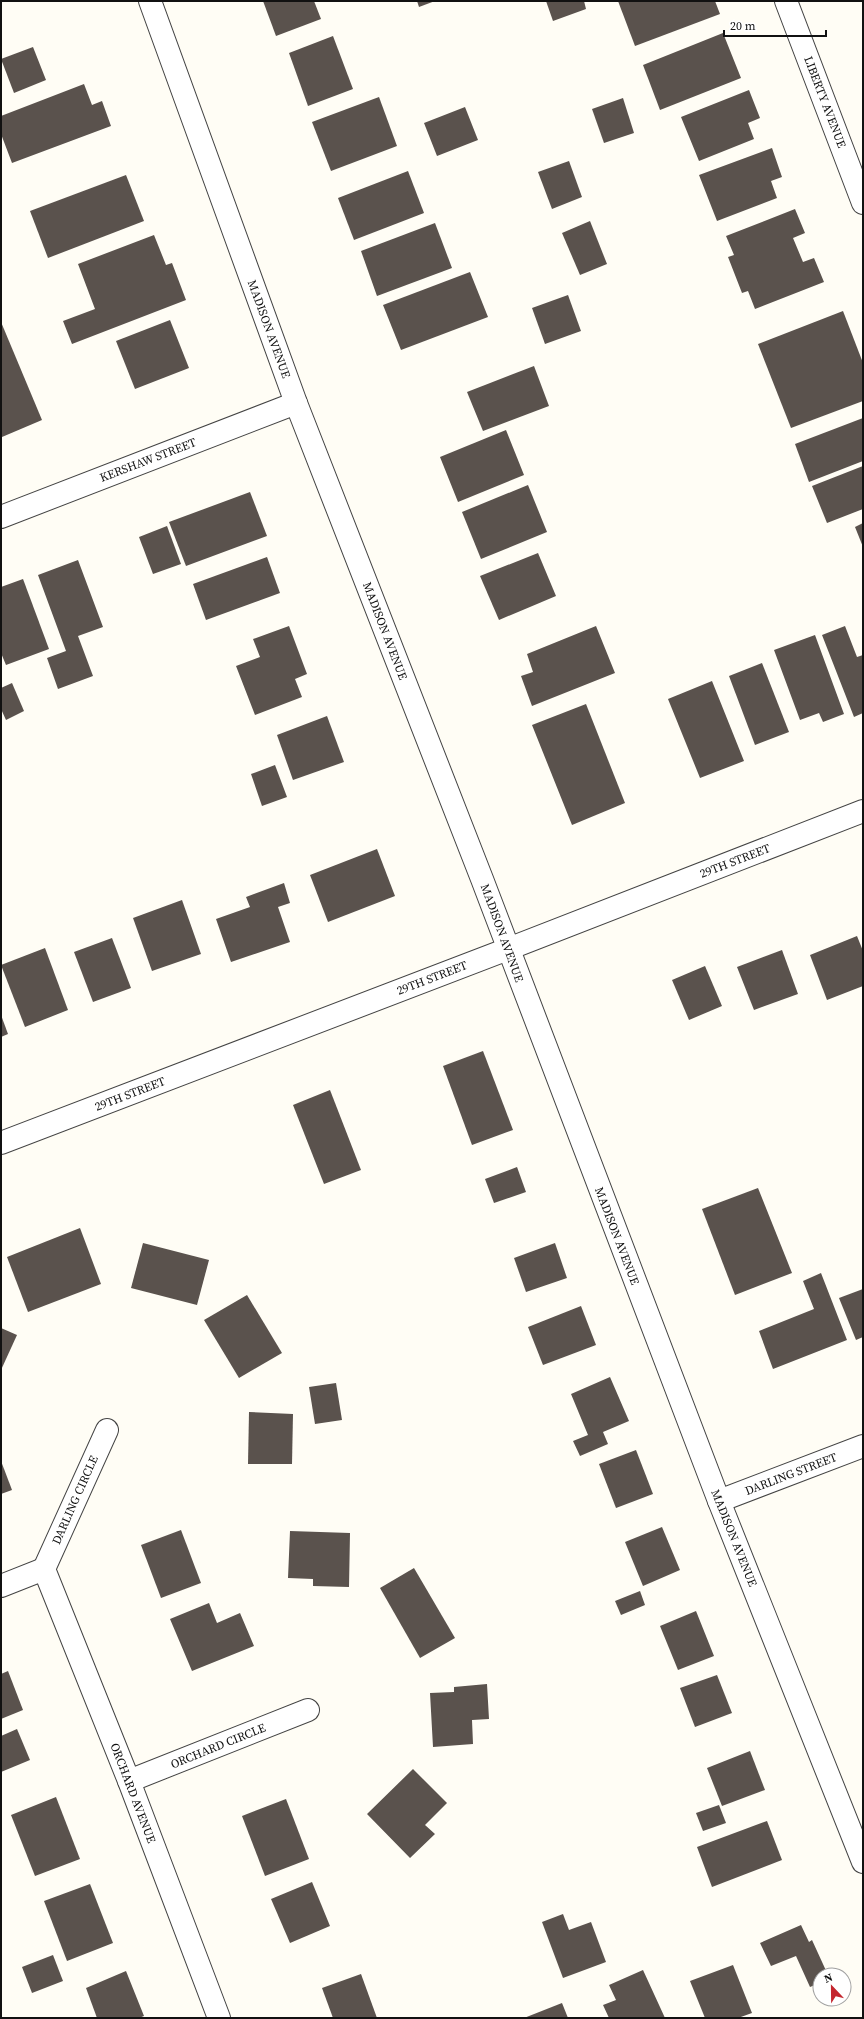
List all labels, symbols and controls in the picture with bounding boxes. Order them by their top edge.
scale bar [724,12,826,38]
text: 20 m [730,18,756,34]
street label: LIBERTY AVENUE [800,54,850,150]
street label: MADISON AVENUE [244,278,294,380]
street label: KERSHAW STREET [98,434,199,486]
street label: MADISON AVENUE [359,580,411,682]
street label: 29TH STREET [697,840,773,882]
street label: MADISON AVENUE [477,882,527,984]
street label: 29TH STREET [394,957,470,999]
street label: 29TH STREET [92,1073,168,1115]
street label: MADISON AVENUE [591,1185,643,1287]
street label: DARLING STREET [743,1449,840,1499]
street label: DARLING CIRCLE [48,1453,102,1547]
street label: MADISON AVENUE [707,1487,761,1589]
street label: ORCHARD CIRCLE [168,1720,268,1772]
street label: ORCHARD AVENUE [107,1741,159,1845]
north arrow [812,1967,852,2007]
text: N [822,1970,835,1987]

